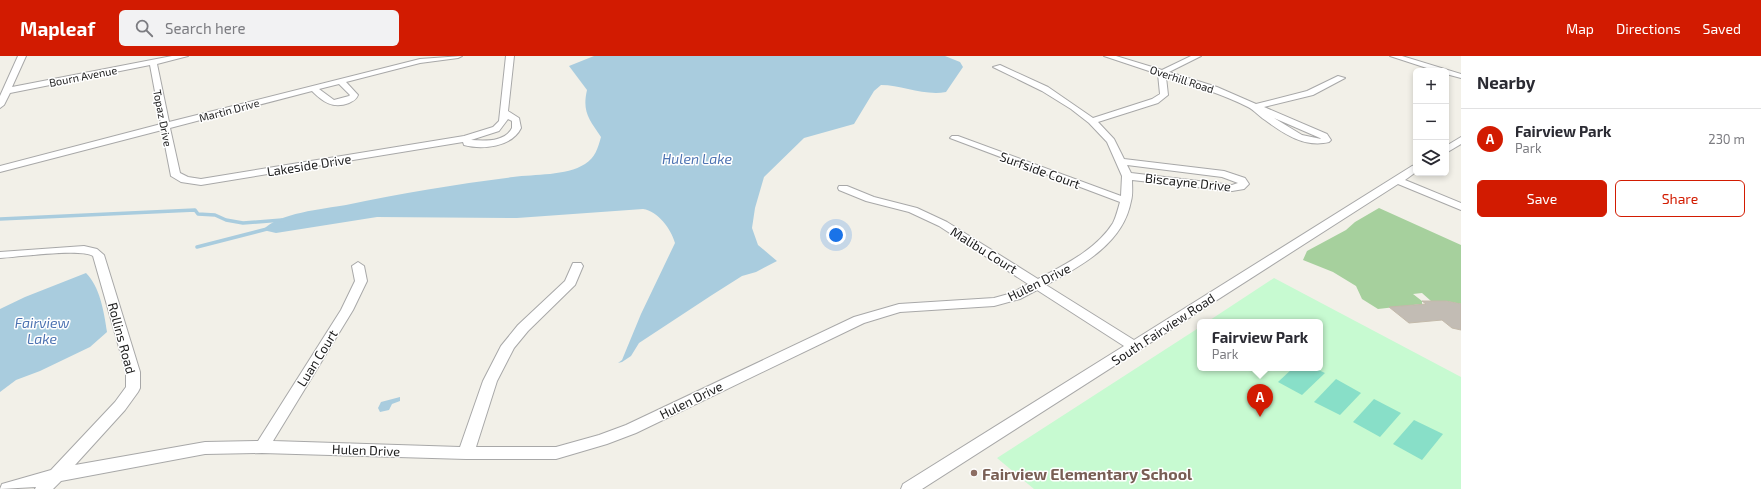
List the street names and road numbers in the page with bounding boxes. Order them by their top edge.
street label: Bourn Avenue [48,63,118,89]
street label: Overhill Road [1148,63,1216,95]
street label: Topaz Drive [151,88,175,148]
street label: Martin Drive [197,96,261,124]
street label: Surfside Court [998,148,1082,192]
street label: Lakeside Drive [266,150,352,180]
street label: Biscayne Drive [1144,170,1232,194]
street label: Malibu Court [948,223,1020,277]
street label: Hulen Drive [1005,260,1073,304]
street label: South Fairview Road [1108,290,1218,368]
street label: Rollins Road [105,301,139,375]
street label: Luan Court [293,327,341,389]
street label: Hulen Drive [657,378,725,422]
street label: Hulen Drive [332,441,400,459]

